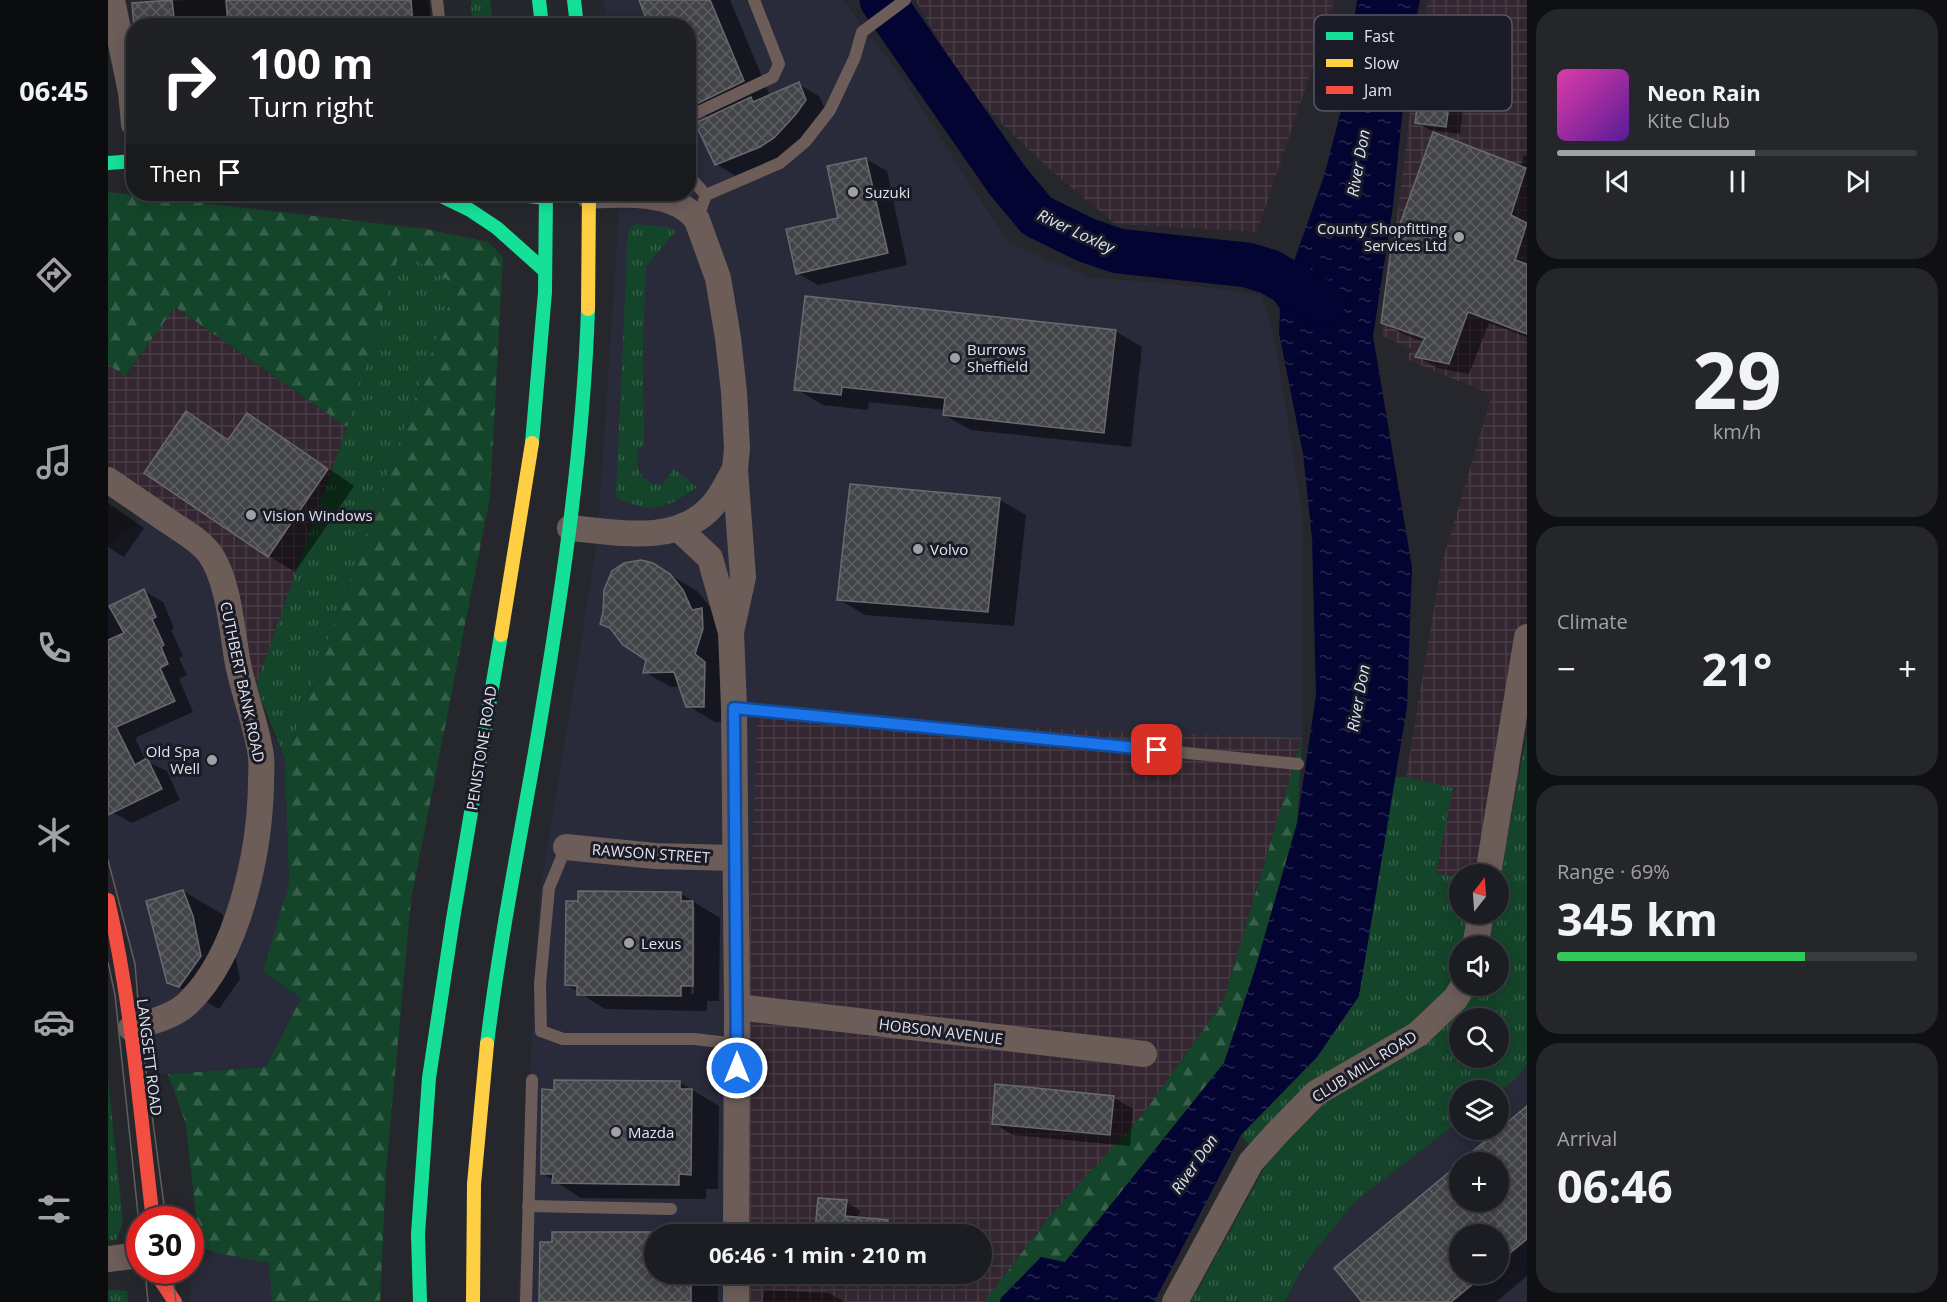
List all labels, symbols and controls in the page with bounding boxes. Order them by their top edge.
legend [1314,15,1512,111]
text: Fast [1364,25,1395,47]
text: 100 m [249,34,373,91]
icon: right [150,42,228,120]
text: Slow [1364,52,1399,74]
text: 06:45 [19,72,89,109]
text: Neon Rain [1647,77,1761,107]
text: Jam [1362,79,1392,101]
text: Turn right [249,88,374,125]
text: Kite Club [1647,107,1730,134]
water label: River Don [1341,128,1375,198]
icon: arrive [213,156,246,189]
text: Then [150,158,201,188]
icon: previous [1601,165,1634,198]
icon: pause [1721,165,1754,198]
icon: next [1841,165,1874,198]
place label: Suzuki [865,182,910,202]
marker: Suzuki [846,185,860,199]
water label: River Loxley [1034,204,1120,259]
place label: County Shopfitting Services Ltd [1317,218,1447,255]
marker: County Shopfitting Services Ltd [1452,230,1466,244]
icon: directions [33,254,75,296]
text: 29 [1692,326,1782,432]
place label: Burrows Sheffield [967,339,1028,376]
marker: Burrows Sheffield [948,351,962,365]
text: km/h [1713,418,1761,445]
icon: music [33,441,75,483]
place label: Vision Windows [263,505,373,525]
marker: Vision Windows [244,508,258,522]
place label: Volvo [930,539,968,559]
marker: Volvo [911,542,925,556]
street label: CUTHBERT BANK ROAD [216,600,270,764]
text: Climate [1557,608,1628,635]
icon: phone [33,627,75,669]
text: 21° [1702,638,1772,699]
text: − [1557,646,1576,691]
text: + [1898,646,1917,691]
water label: River Don [1341,663,1375,733]
street label: PENISTONE ROAD [461,684,501,812]
pin [1131,724,1182,775]
icon: arrive [1140,733,1173,766]
place label: Old Spa Well [146,741,200,778]
marker: Old Spa Well [205,753,219,767]
icon: climate [33,814,75,856]
street label: RAWSON STREET [591,839,711,867]
text: Range · 69% [1557,858,1670,885]
north arrow [1449,864,1509,924]
map controls [1449,864,1509,1284]
text: 345 km [1557,888,1718,949]
place label: Lexus [641,933,681,953]
marker: Lexus [622,936,636,950]
button: sound [1449,936,1509,996]
street label: LANGSETT ROAD [133,997,167,1117]
icon: car [33,1001,75,1043]
button: search [1449,1008,1509,1068]
street label: HOBSON AVENUE [878,1013,1004,1049]
street label: CLUB MILL ROAD [1308,1026,1420,1106]
position arrow [705,1036,769,1100]
button: layers [1449,1080,1509,1140]
place label: Mazda [628,1122,674,1142]
marker: Mazda [609,1125,623,1139]
text: Arrival [1557,1125,1617,1152]
water label: River Don [1166,1130,1222,1198]
button: + [1449,1152,1509,1212]
text: 06:46 [1557,1155,1673,1216]
icon: filters [33,1188,75,1230]
speed limit sign: 30 [126,1206,204,1284]
button: − [1449,1224,1509,1284]
text: 06:46 · 1 min · 210 m [709,1239,927,1269]

